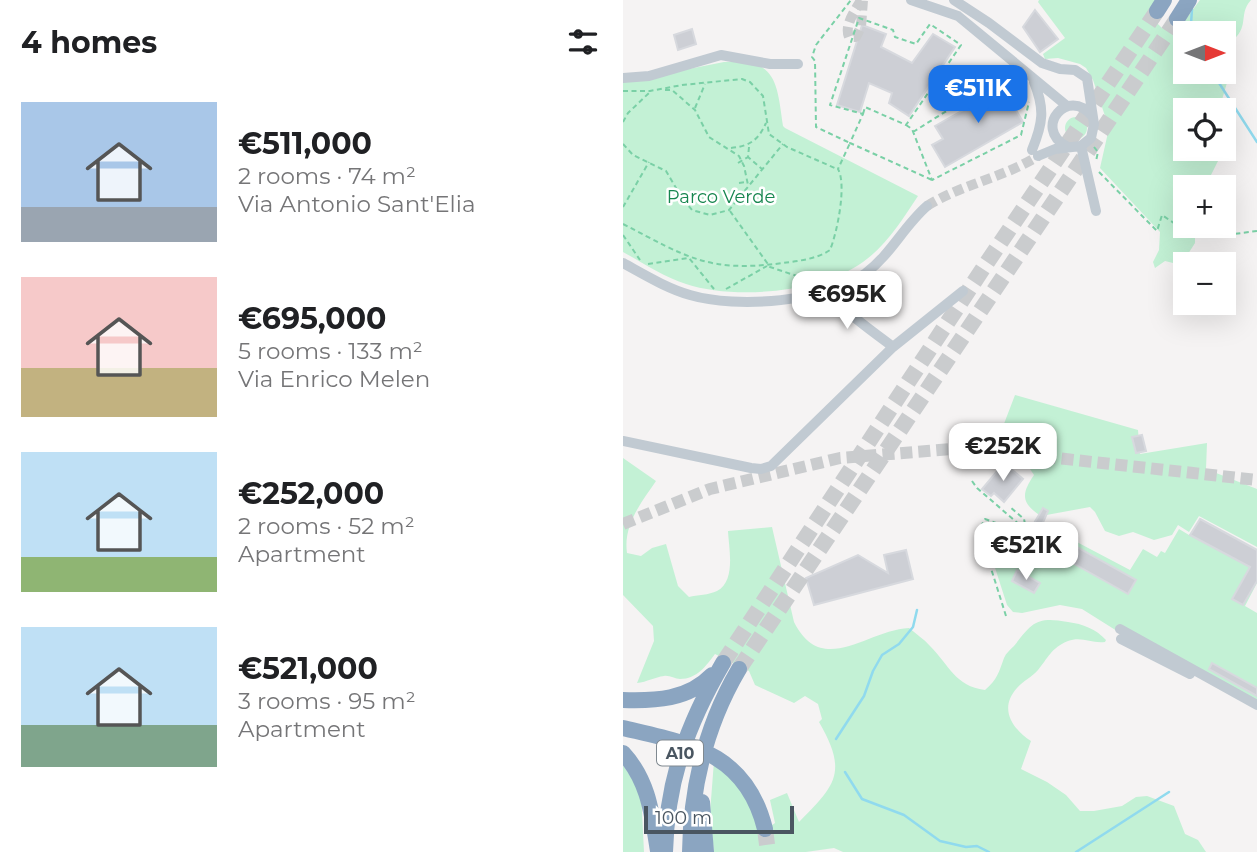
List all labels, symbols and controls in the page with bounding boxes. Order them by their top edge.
north arrow [1173,21,1235,84]
map controls [1173,21,1236,315]
icon: filters [564,23,602,61]
text: 4 homes [21,24,157,61]
pin: €511K [929,66,1027,125]
text: €511K [944,74,1012,102]
button: locate [1173,98,1236,161]
text: €511,000 [238,125,372,162]
icon: home [77,130,161,214]
text: 2 rooms · 74 m² [238,162,416,190]
button: + [1173,175,1236,238]
park label: Parco Verde [667,186,776,208]
text: Via Antonio Sant'Elia [238,190,476,218]
button: − [1173,252,1236,315]
pin: €695K [798,272,896,331]
text: €695K [808,280,886,308]
text: €695,000 [238,300,386,337]
icon: home [77,305,161,389]
text: 5 rooms · 133 m² [238,337,423,365]
text: Via Enrico Melen [238,365,430,393]
pin: €252K [954,424,1052,483]
text: €252K [965,432,1041,460]
text: €252,000 [238,475,384,512]
icon: home [77,480,161,564]
text: 2 rooms · 52 m² [238,512,415,540]
pin: €521K [977,522,1075,582]
text: €521K [990,531,1062,559]
text: Apartment [238,540,366,568]
text: €521,000 [238,650,378,687]
icon: home [77,655,161,739]
text: 3 rooms · 95 m² [238,687,416,715]
text: Apartment [238,715,366,743]
road number: A10 [657,740,703,766]
scale bar [644,803,795,835]
text: 100 m [655,806,712,829]

